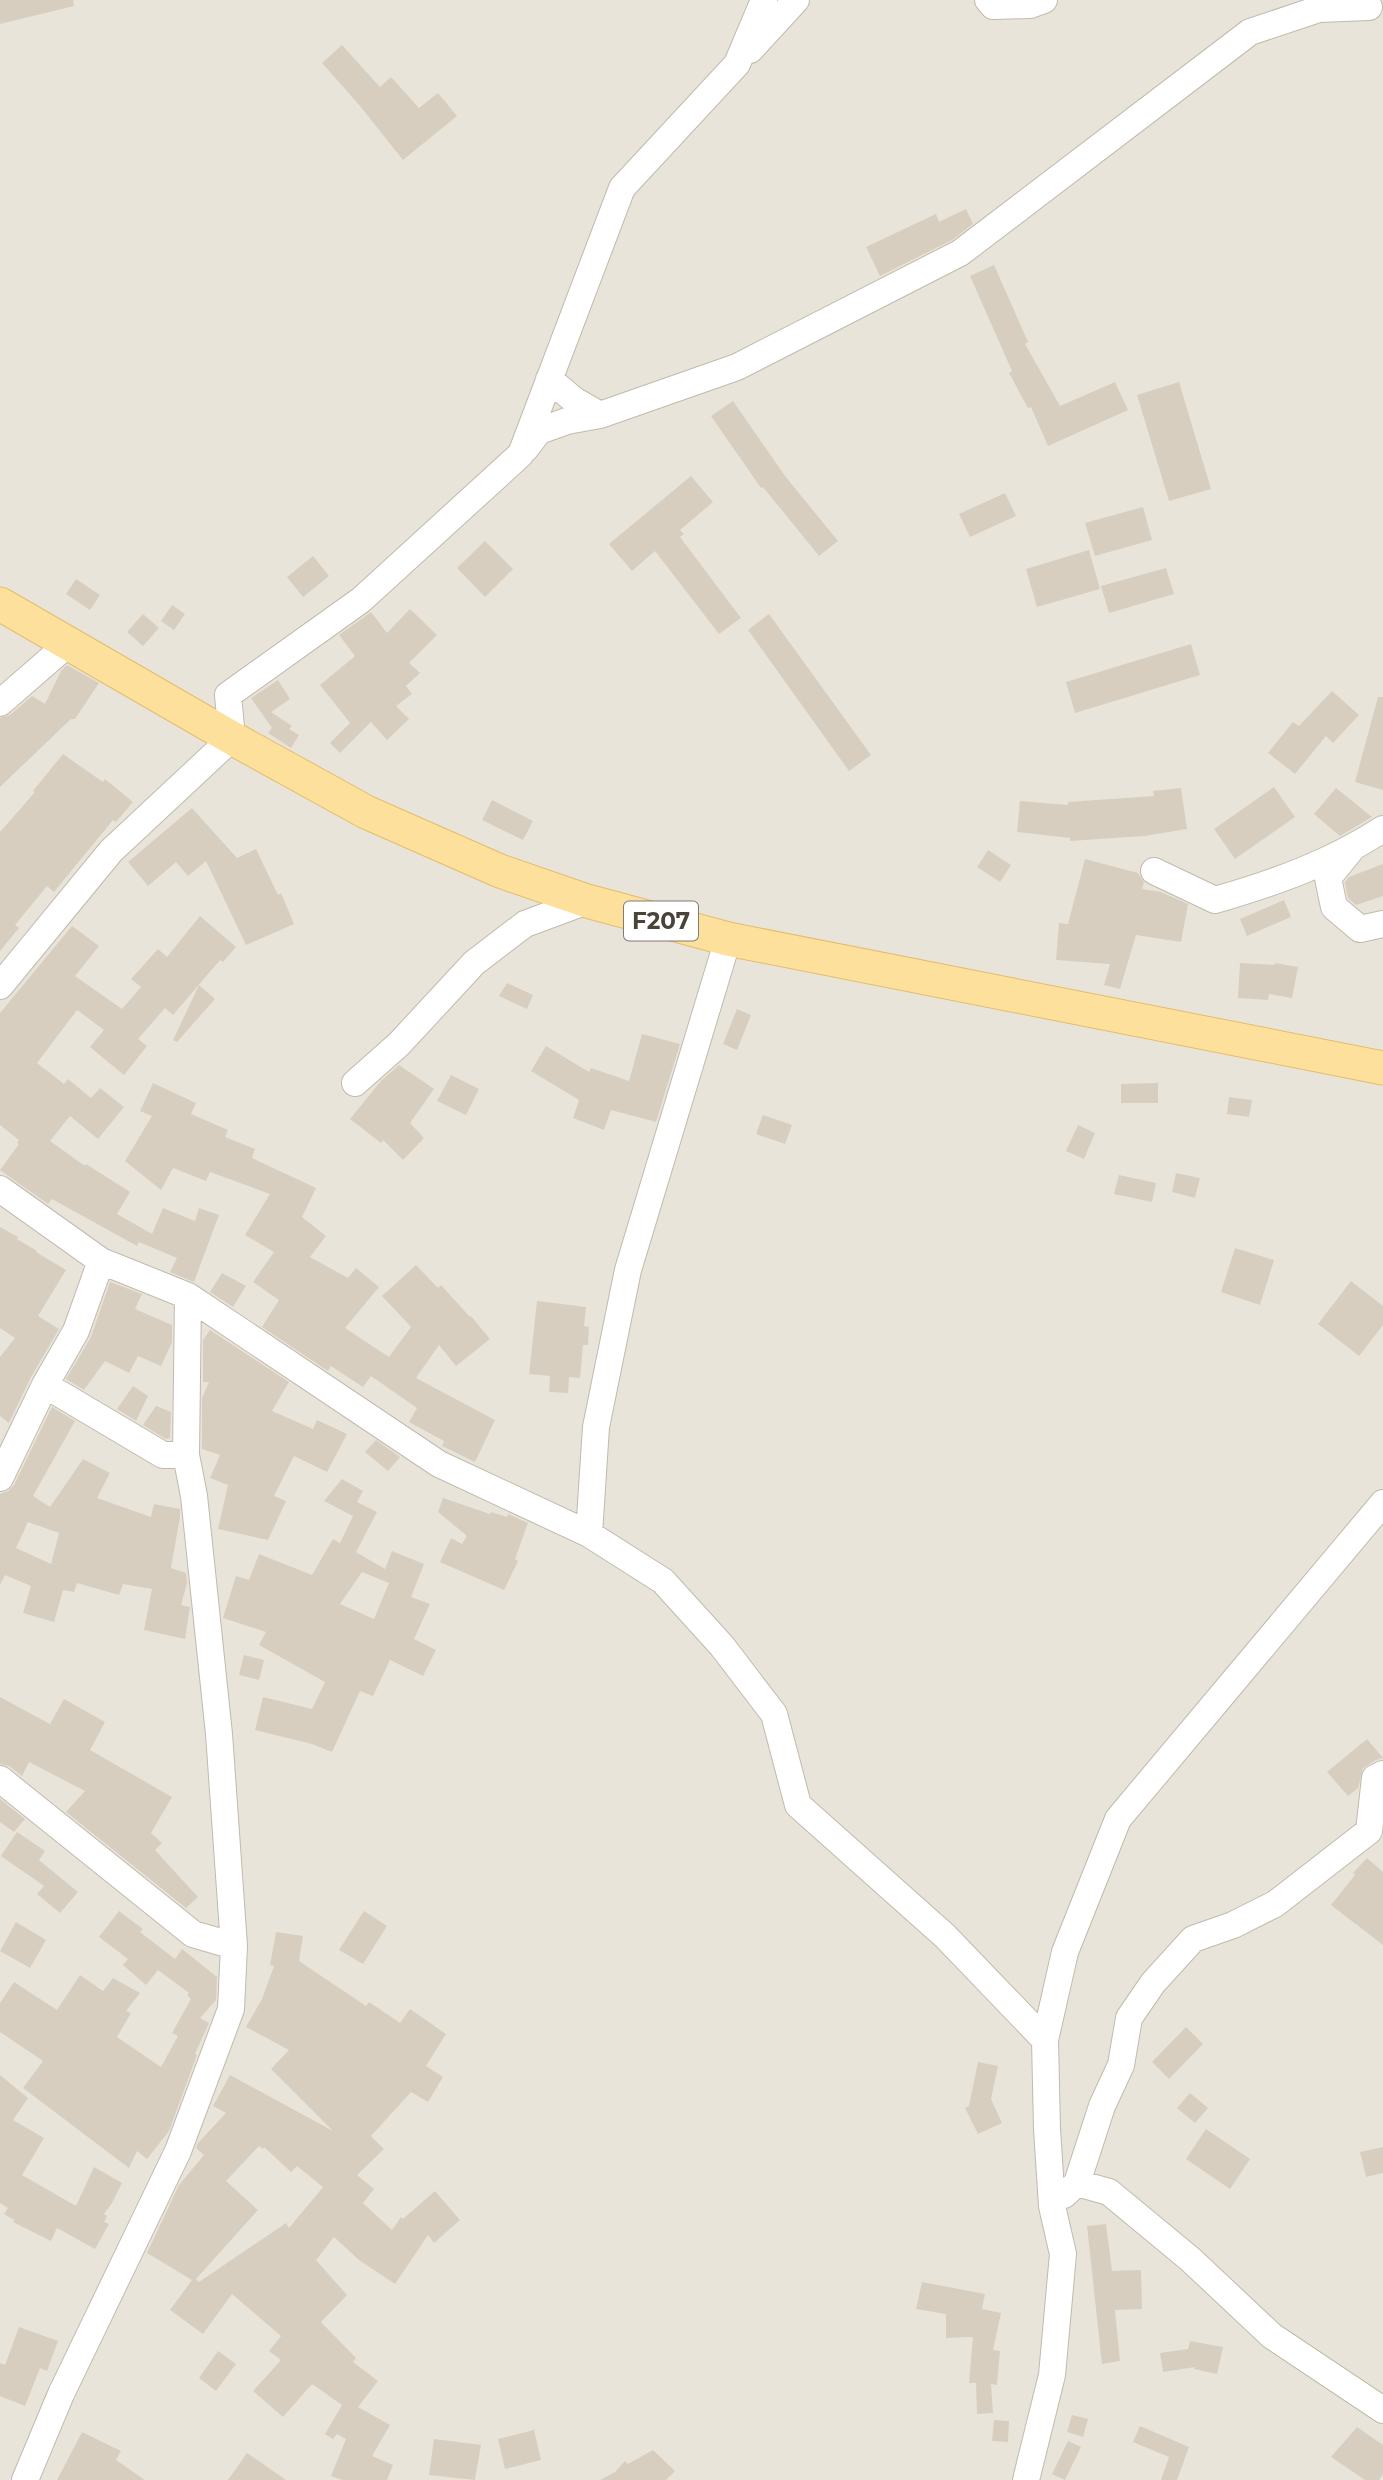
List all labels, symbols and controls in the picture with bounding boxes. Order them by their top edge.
road number: F207 [624,902,698,940]

